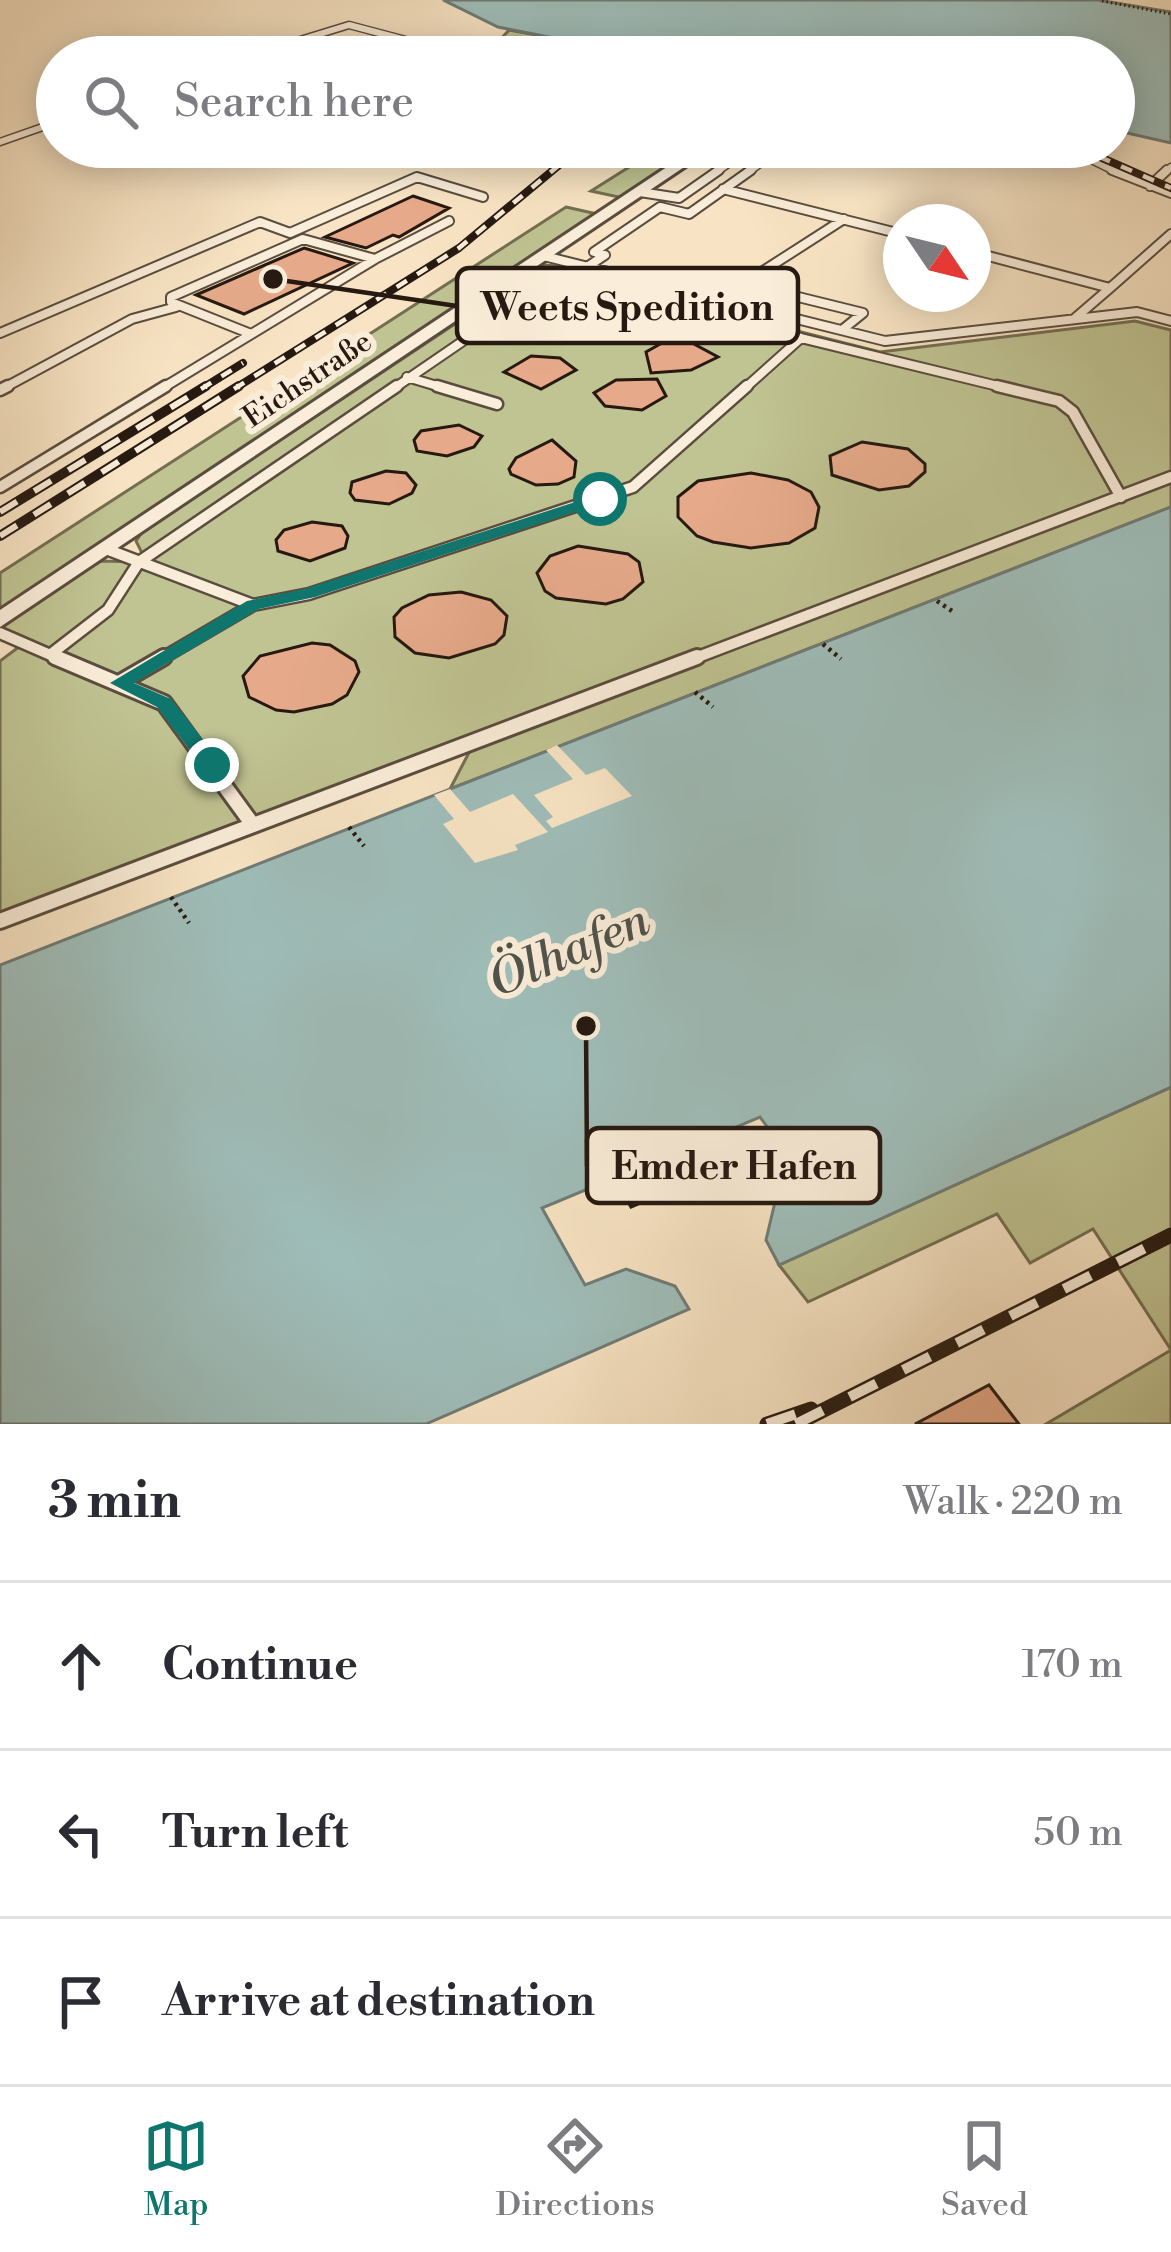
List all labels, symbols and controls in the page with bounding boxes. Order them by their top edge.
search box [36,36,1135,168]
icon: search [78,69,144,135]
text: Search here [174,74,414,131]
north arrow [883,204,991,312]
callout: Weets Spedition [457,268,798,343]
text: Weets Spedition [479,284,774,333]
street label: Eichstraße [236,323,379,437]
route start [573,472,627,526]
route end [185,738,239,792]
water label: Ölhafen [479,889,660,1012]
callout: Emder Hafen [587,1128,880,1203]
text: Emder Hafen [611,1143,857,1192]
text: 3 min [48,1470,181,1534]
text: Walk · 220 m [903,1478,1123,1527]
icon: ahead [48,1633,114,1699]
text: Continue [162,1637,358,1694]
text: 170 m [1021,1641,1123,1690]
icon: left [48,1801,114,1867]
text: Turn left [162,1805,348,1862]
text: 50 m [1033,1809,1123,1858]
icon: arrive [48,1969,114,2035]
text: Arrive at destination [162,1973,595,2030]
tab: Map [143,2113,209,2226]
tab: Directions [496,2113,655,2226]
tab: Saved [941,2113,1028,2226]

